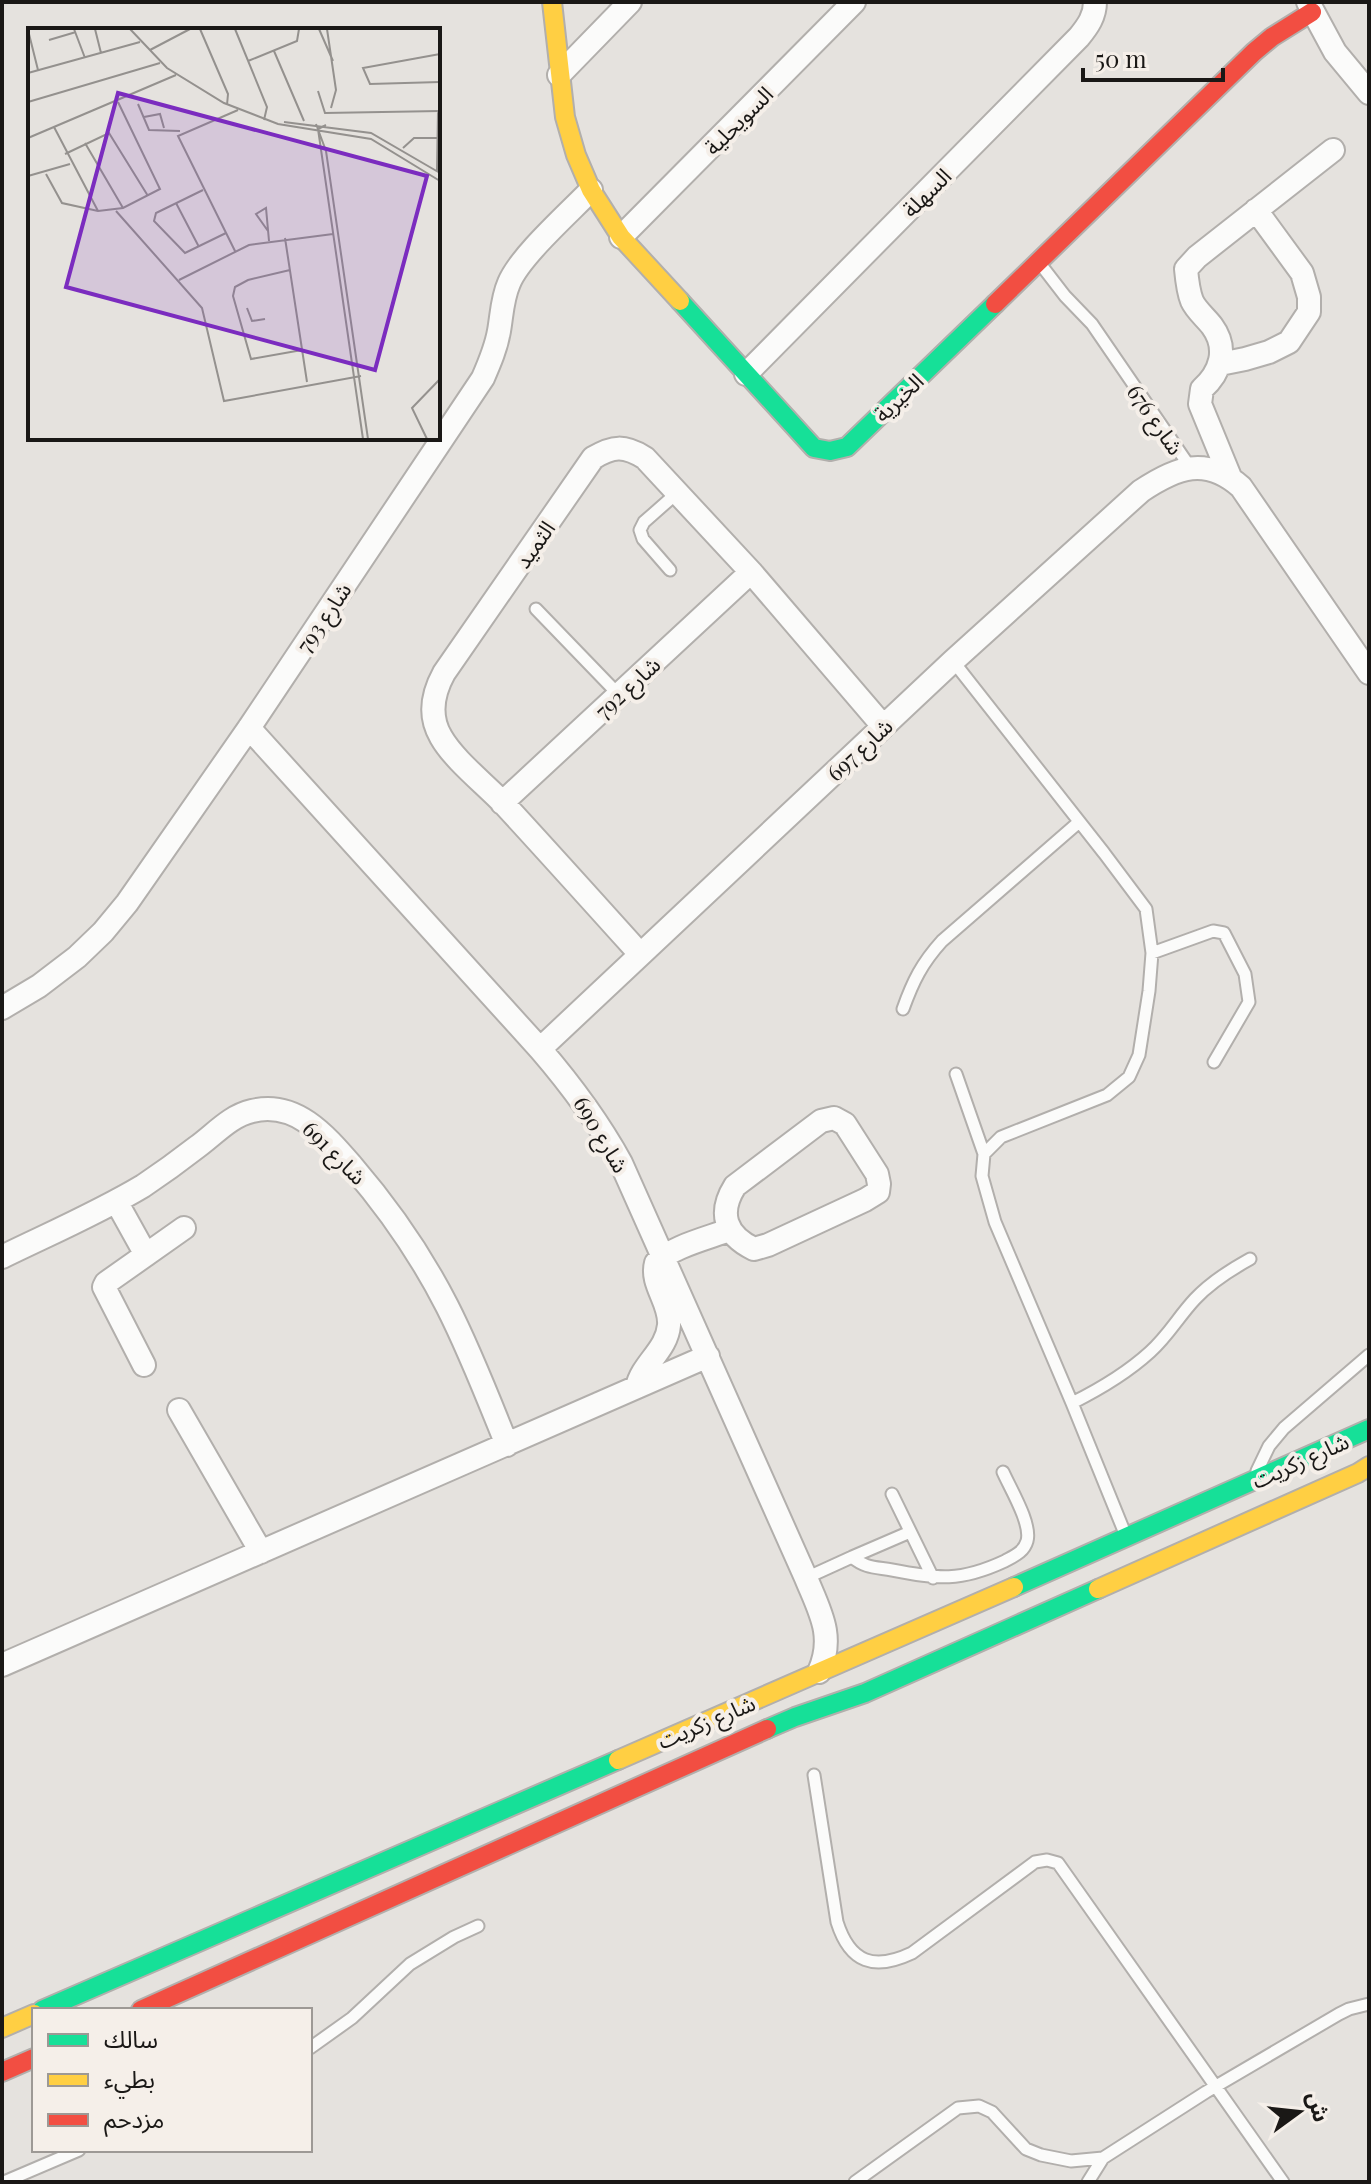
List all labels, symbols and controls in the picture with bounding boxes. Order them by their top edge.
inset map [28,28,440,440]
scale bar [1083,32,1223,82]
text: 50 m [1095,42,1147,74]
street label: السويحلية [697,79,779,161]
street label: السهلة [895,161,957,223]
street label: الخيرية [867,366,929,428]
street label: شارع 676 [1118,378,1191,462]
street label: الثميد [507,514,561,574]
street label: شارع 793 [289,576,360,660]
street label: شارع 792 [588,649,668,727]
street label: شارع 697 [820,711,900,789]
street label: شارع 690 [565,1090,637,1179]
street label: شارع 691 [294,1113,374,1193]
street label: شارع زكريت [1247,1425,1355,1497]
street label: شارع زكريت [653,1687,761,1758]
legend [32,2008,312,2152]
text: سالك [104,2022,158,2054]
text: بطيء [104,2062,155,2099]
north arrow [1259,2072,1339,2152]
text: ش [1301,2088,1338,2125]
text: مزدحم [104,2102,164,2137]

